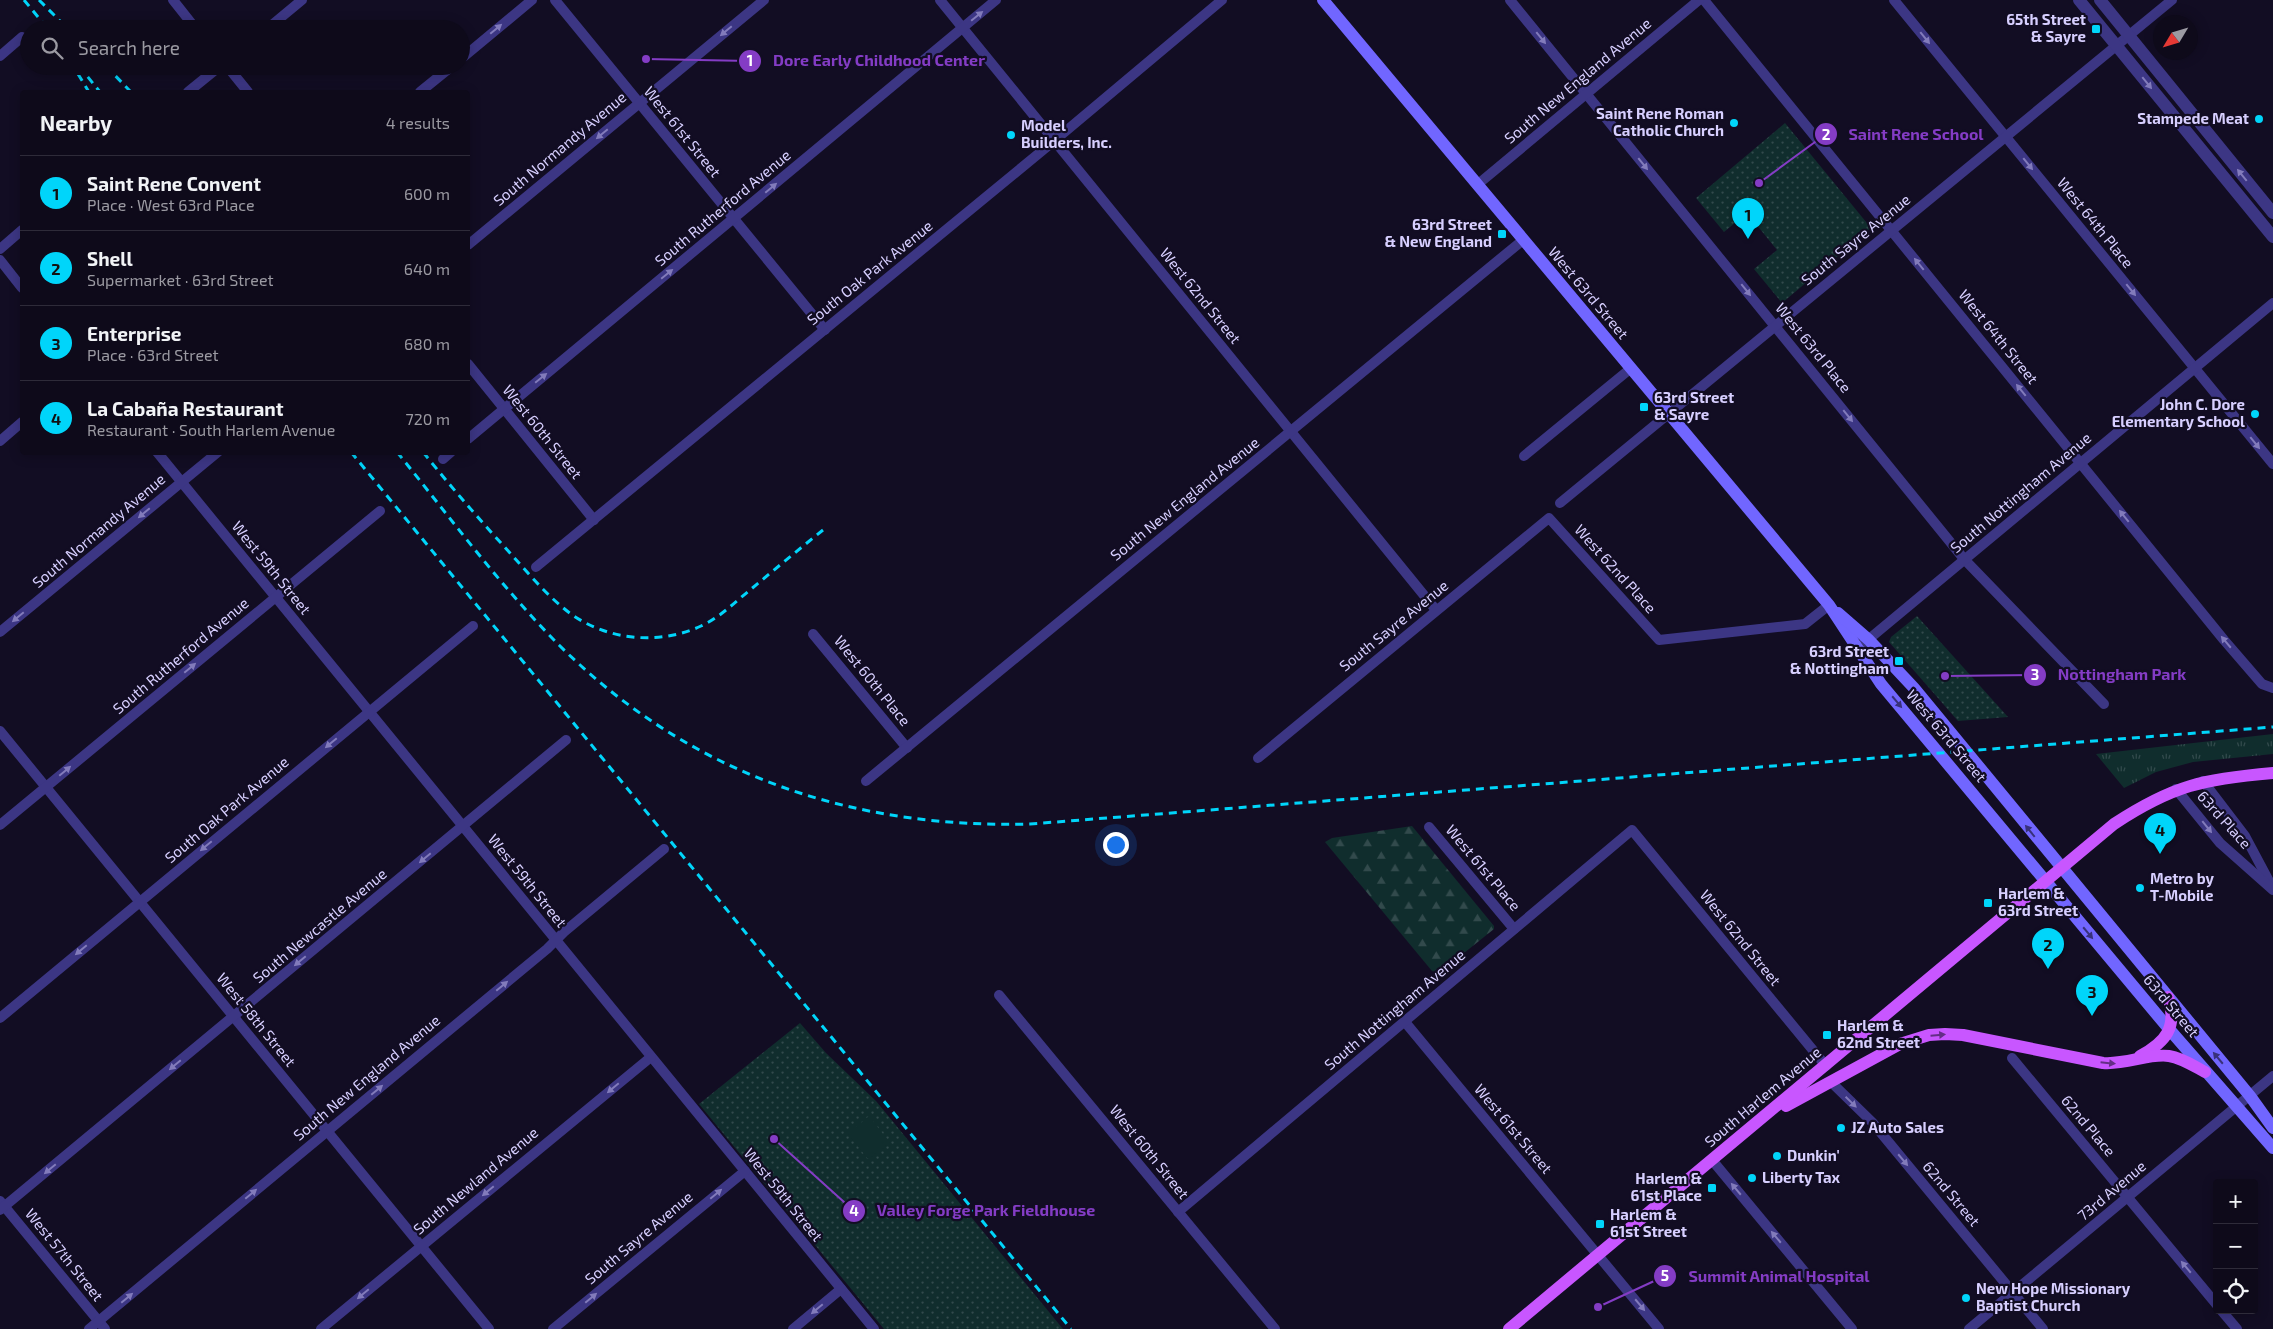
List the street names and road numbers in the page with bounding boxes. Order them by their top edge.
street label: South New England Avenue [1500,14,1654,147]
street label: West 61st Street [641,82,725,181]
street label: South Normandy Avenue [489,87,629,209]
street label: South Rutherford Avenue [651,145,794,269]
street label: West 64th Place [2054,174,2138,271]
street label: South Sayre Avenue [1797,190,1913,289]
street label: South Oak Park Avenue [803,216,936,328]
street label: West 63rd Street [1545,242,1633,342]
street label: West 62nd Street [1157,244,1245,347]
street label: West 64th Street [1955,286,2042,387]
street label: West 63rd Place [1772,299,1855,396]
street label: West 60th Street [499,381,586,482]
street label: South Nottingham Avenue [1946,428,2094,556]
street label: South New England Avenue [1106,433,1262,564]
street label: South Normandy Avenue [28,469,168,591]
street label: West 59th Street [229,517,315,618]
street label: West 62nd Place [1571,520,1660,616]
street label: South Sayre Avenue [1335,576,1451,675]
street label: South Rutherford Avenue [109,593,252,717]
street label: West 60th Place [831,632,915,729]
street label: West 63rd Street [1903,685,1991,785]
street label: South Oak Park Avenue [161,752,292,866]
street label: 63rd Place [2194,787,2255,852]
street label: West 61st Place [1443,821,1525,914]
street label: West 59th Street [485,830,571,931]
street label: South Newcastle Avenue [249,864,390,986]
street label: West 62nd Street [1697,886,1785,989]
street label: South Nottingham Avenue [1320,945,1468,1073]
street label: West 58th Street [214,969,300,1070]
street label: 63rd Street [2140,970,2203,1041]
street label: South New England Avenue [289,1011,443,1144]
street label: South Harlem Avenue [1700,1042,1824,1150]
street label: West 61st Street [1471,1080,1557,1177]
street label: 62nd Place [2058,1091,2120,1160]
street label: West 60th Street [1106,1101,1193,1202]
street label: South Newland Avenue [409,1123,541,1238]
street label: West 59th Street [741,1144,827,1245]
street label: 73rd Avenue [2073,1156,2149,1224]
street label: 62nd Street [1919,1157,1984,1230]
street label: South Sayre Avenue [581,1187,696,1288]
street label: West 57th Street [22,1204,108,1304]

